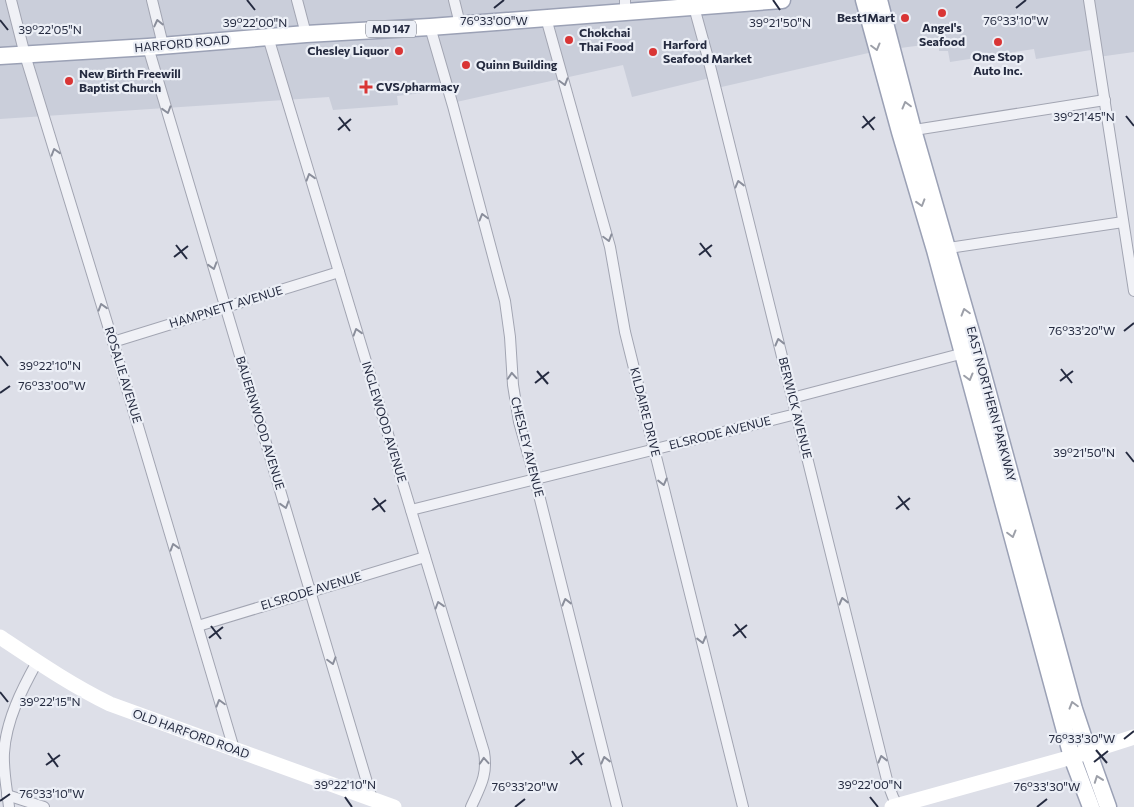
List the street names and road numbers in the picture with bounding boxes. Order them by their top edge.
road number: MD 147 [366,20,416,38]
street label: HARFORD ROAD [134,32,230,54]
street label: HAMPNETT AVENUE [167,282,284,330]
street label: ROSALIE AVENUE [103,325,145,425]
street label: EAST NORTHERN PARKWAY [965,325,1019,483]
street label: BAUERNWOOD AVENUE [234,354,288,491]
street label: BERWICK AVENUE [777,355,815,460]
street label: INGLEWOOD AVENUE [360,360,410,484]
street label: KILDAIRE DRIVE [628,366,664,458]
street label: CHESLEY AVENUE [509,395,547,499]
street label: ELSRODE AVENUE [667,413,772,451]
street label: ELSRODE AVENUE [259,568,363,612]
street label: OLD HARFORD ROAD [131,705,252,761]

